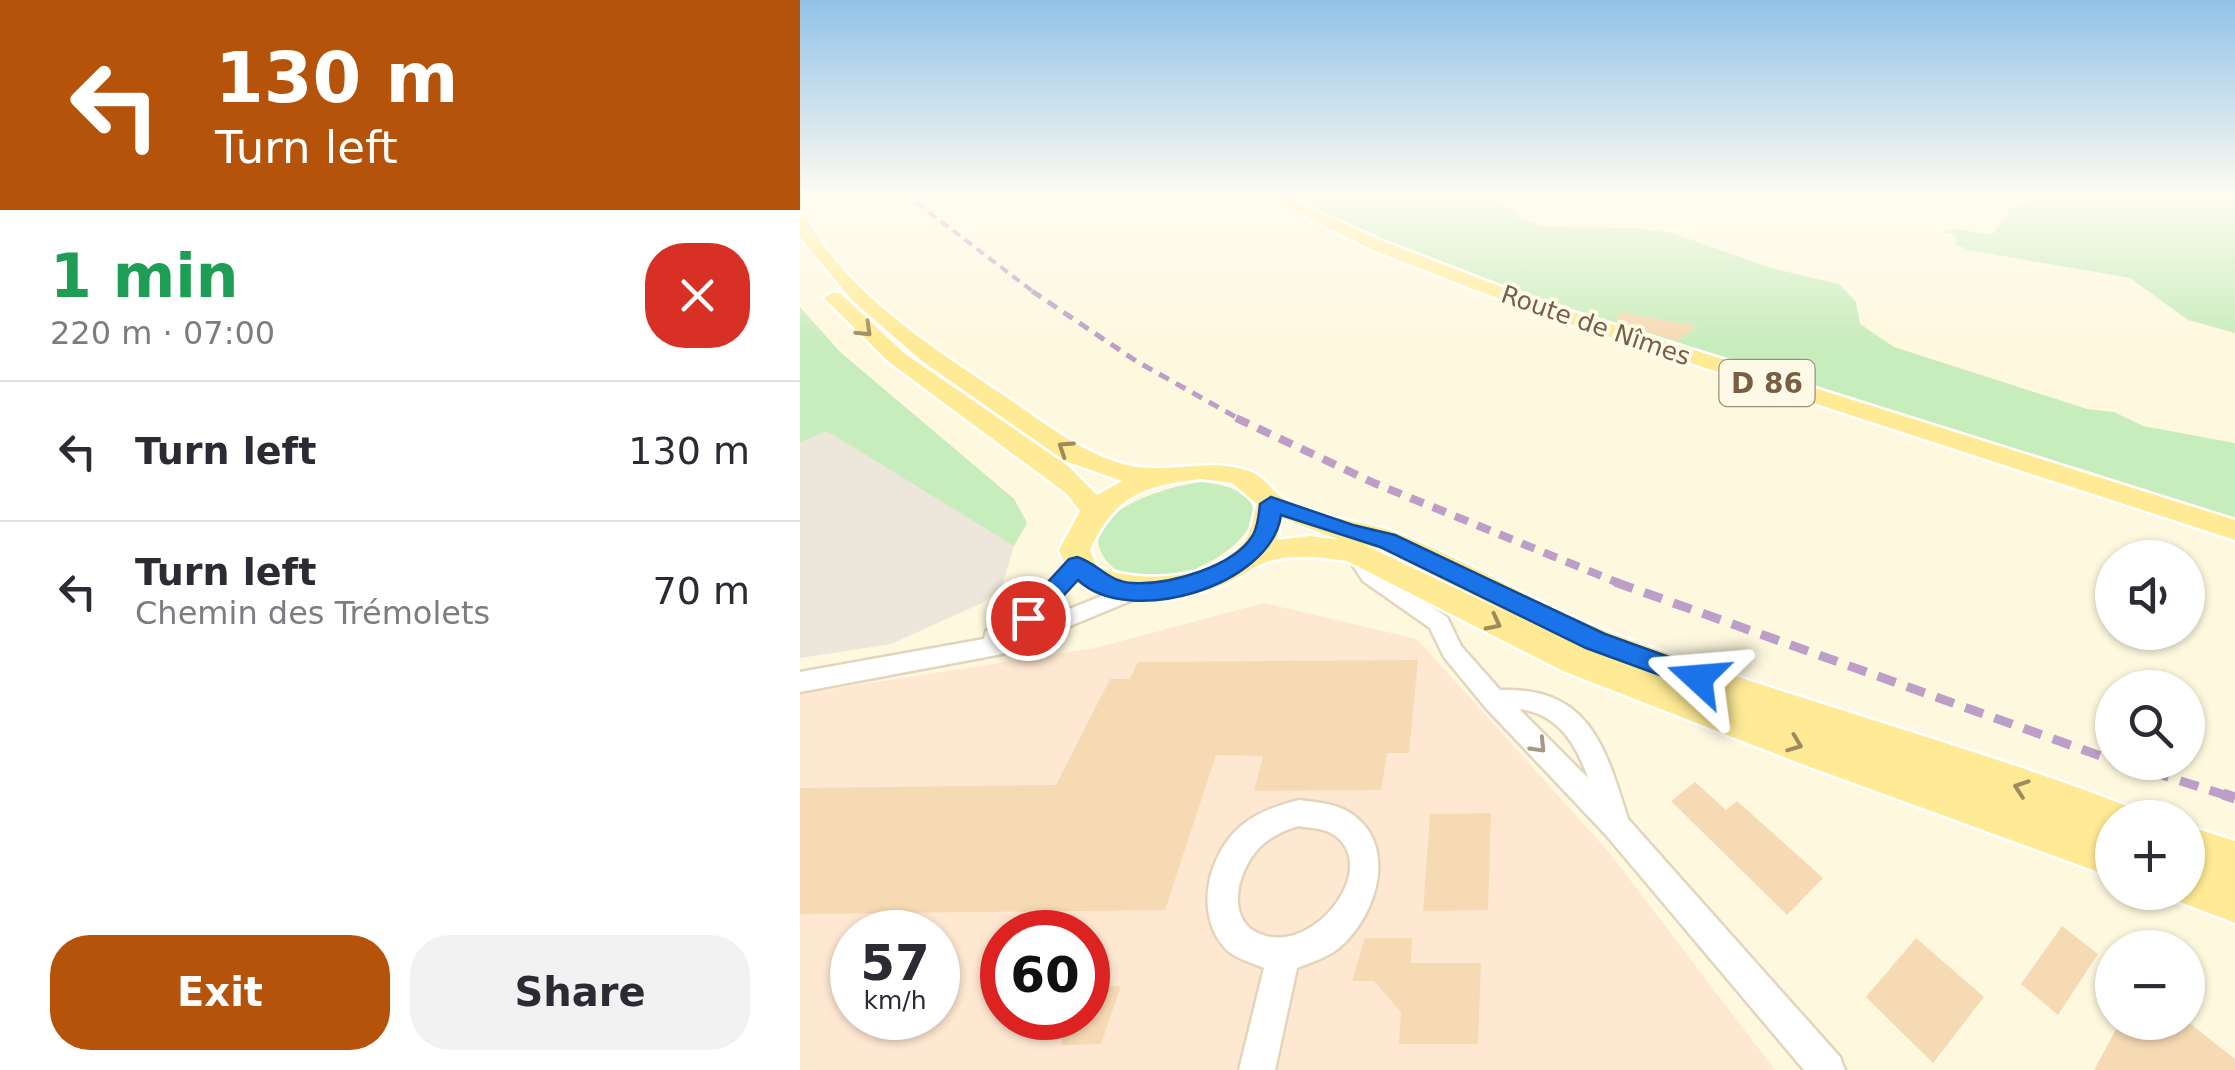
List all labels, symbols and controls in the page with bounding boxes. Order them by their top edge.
text: 130 m [215,37,458,119]
icon: left [50,40,180,170]
text: Turn left [215,121,398,174]
text: 1 min [50,241,238,311]
button: close [645,243,750,348]
street label: Route de Nîmes [1497,280,1694,371]
text: 220 m · 07:00 [50,314,275,352]
one-way arrow [853,318,871,336]
road number: D 86 [1720,360,1814,406]
icon: left [50,424,105,479]
text: Turn left [135,429,316,473]
text: 130 m [628,429,750,473]
one-way arrow [1057,442,1075,461]
map controls [2095,540,2205,1040]
button: sound [2095,540,2205,650]
text: Turn left [135,550,316,594]
icon: left [50,564,105,619]
text: 70 m [653,569,750,613]
pin [986,576,1071,661]
icon: arrive [1001,591,1056,646]
text: Chemin des Trémolets [135,594,490,632]
one-way arrow [1483,610,1501,630]
position arrow [1646,626,1750,730]
button: search [2095,670,2205,780]
one-way arrow [1785,732,1802,753]
one-way arrow [1527,735,1545,753]
one-way arrow [2013,779,2030,800]
button: + [2095,800,2205,910]
speed limit sign: 60 [980,910,1110,1040]
button: − [2095,930,2205,1040]
text: 57 [860,934,930,992]
button: Exit [50,935,390,1050]
button: Share [410,935,750,1050]
text: km/h [863,986,927,1015]

